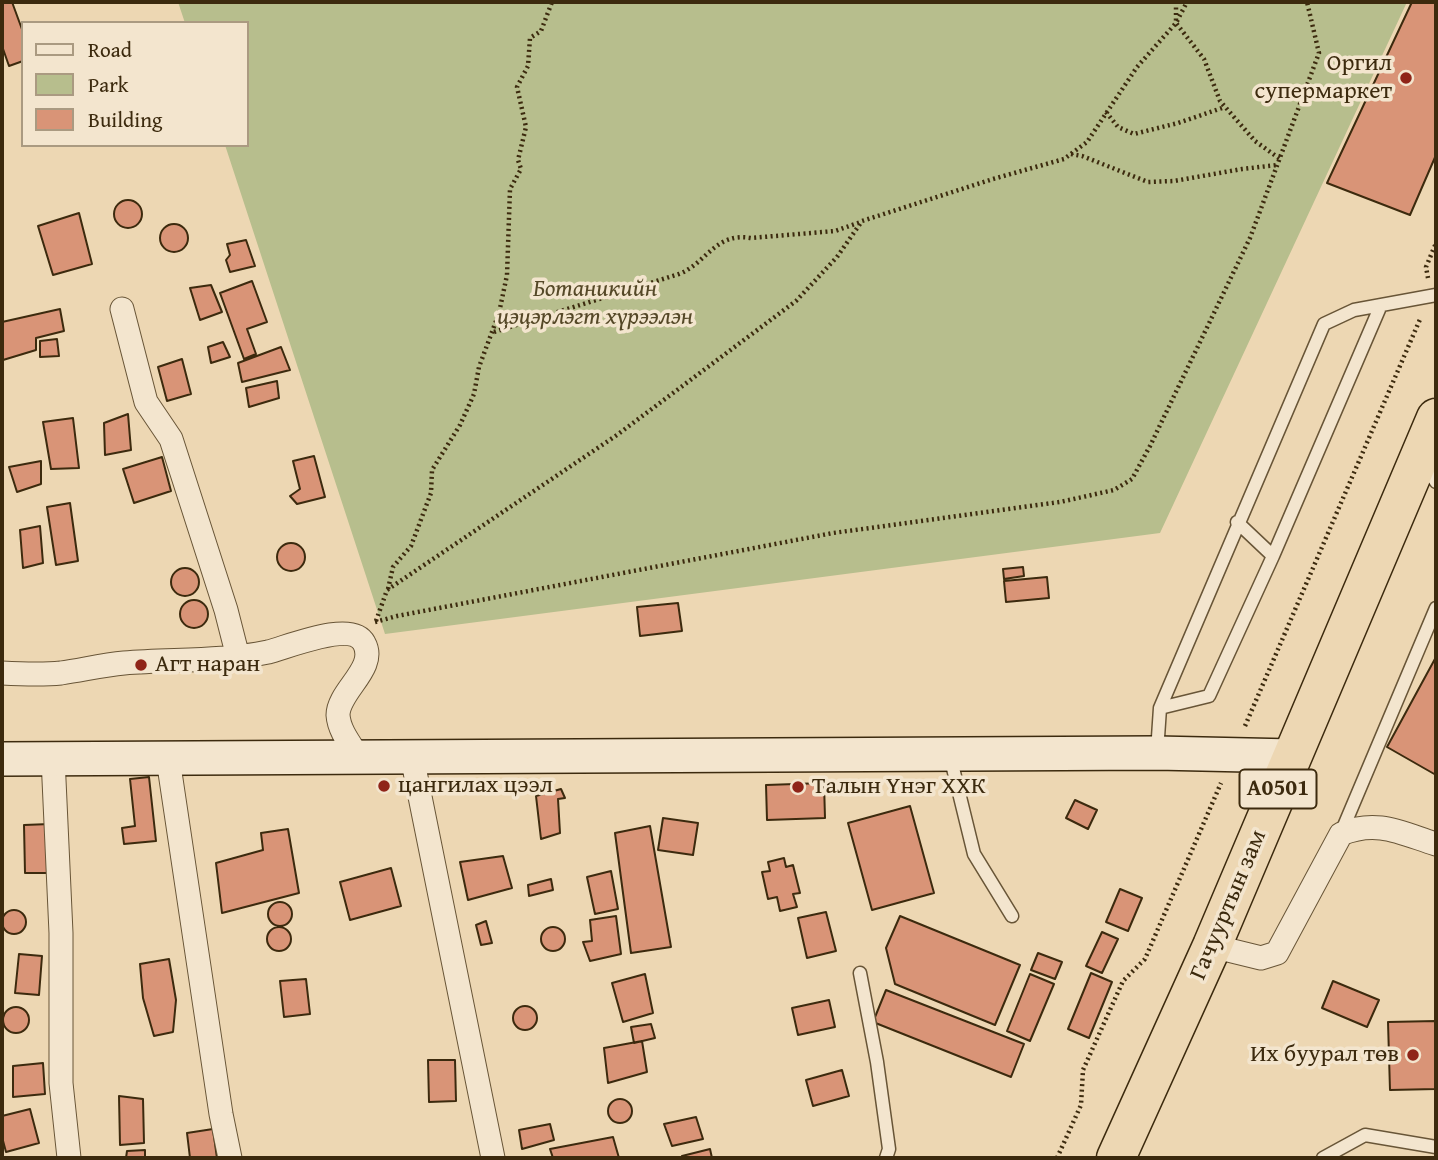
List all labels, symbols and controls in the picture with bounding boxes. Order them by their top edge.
legend [21,21,248,147]
text: Road [88,34,132,65]
place label: Оргил супермаркет [1254,50,1392,106]
text: Park [88,69,129,100]
marker: Оргил супермаркет [1398,70,1414,86]
text: Building [88,104,162,135]
park label: Ботаникийн цэцэрлэгт хүрээлэн [497,276,693,332]
place label: Агт наран [155,651,260,679]
marker: Агт наран [133,657,149,673]
road number: A0501 [1240,769,1316,808]
place label: цангилах цээл [398,772,553,800]
place label: Талын Үнэг ХХК [812,773,986,801]
marker: цангилах цээл [376,778,392,794]
marker: Талын Үнэг ХХК [790,779,806,795]
street label: Гачууртын зам [1185,826,1273,984]
place label: Их буурал төв [1250,1041,1399,1069]
marker: Их буурал төв [1405,1047,1421,1063]

